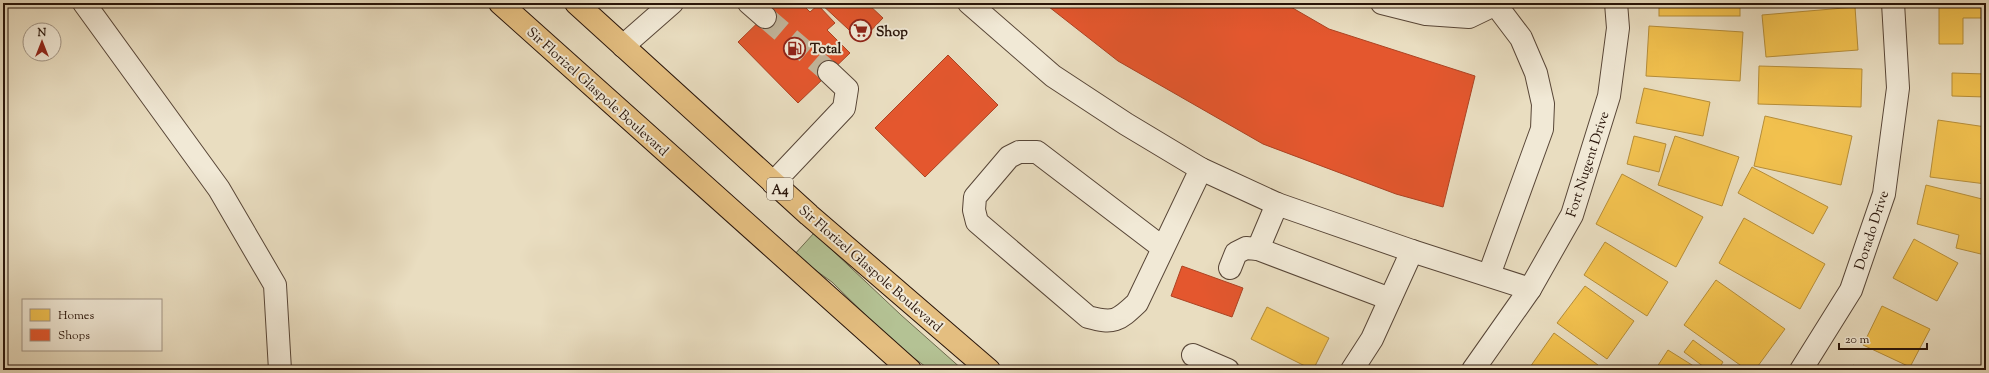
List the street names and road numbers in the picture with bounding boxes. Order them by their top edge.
street label: Sir Florizel Glaspole Boulevard [521,23,672,162]
street label: Fort Nugent Drive [1562,109,1615,220]
road number: A4 [767,178,793,200]
street label: Dorado Drive [1851,188,1895,273]
street label: Sir Florizel Glaspole Boulevard [793,201,946,338]

